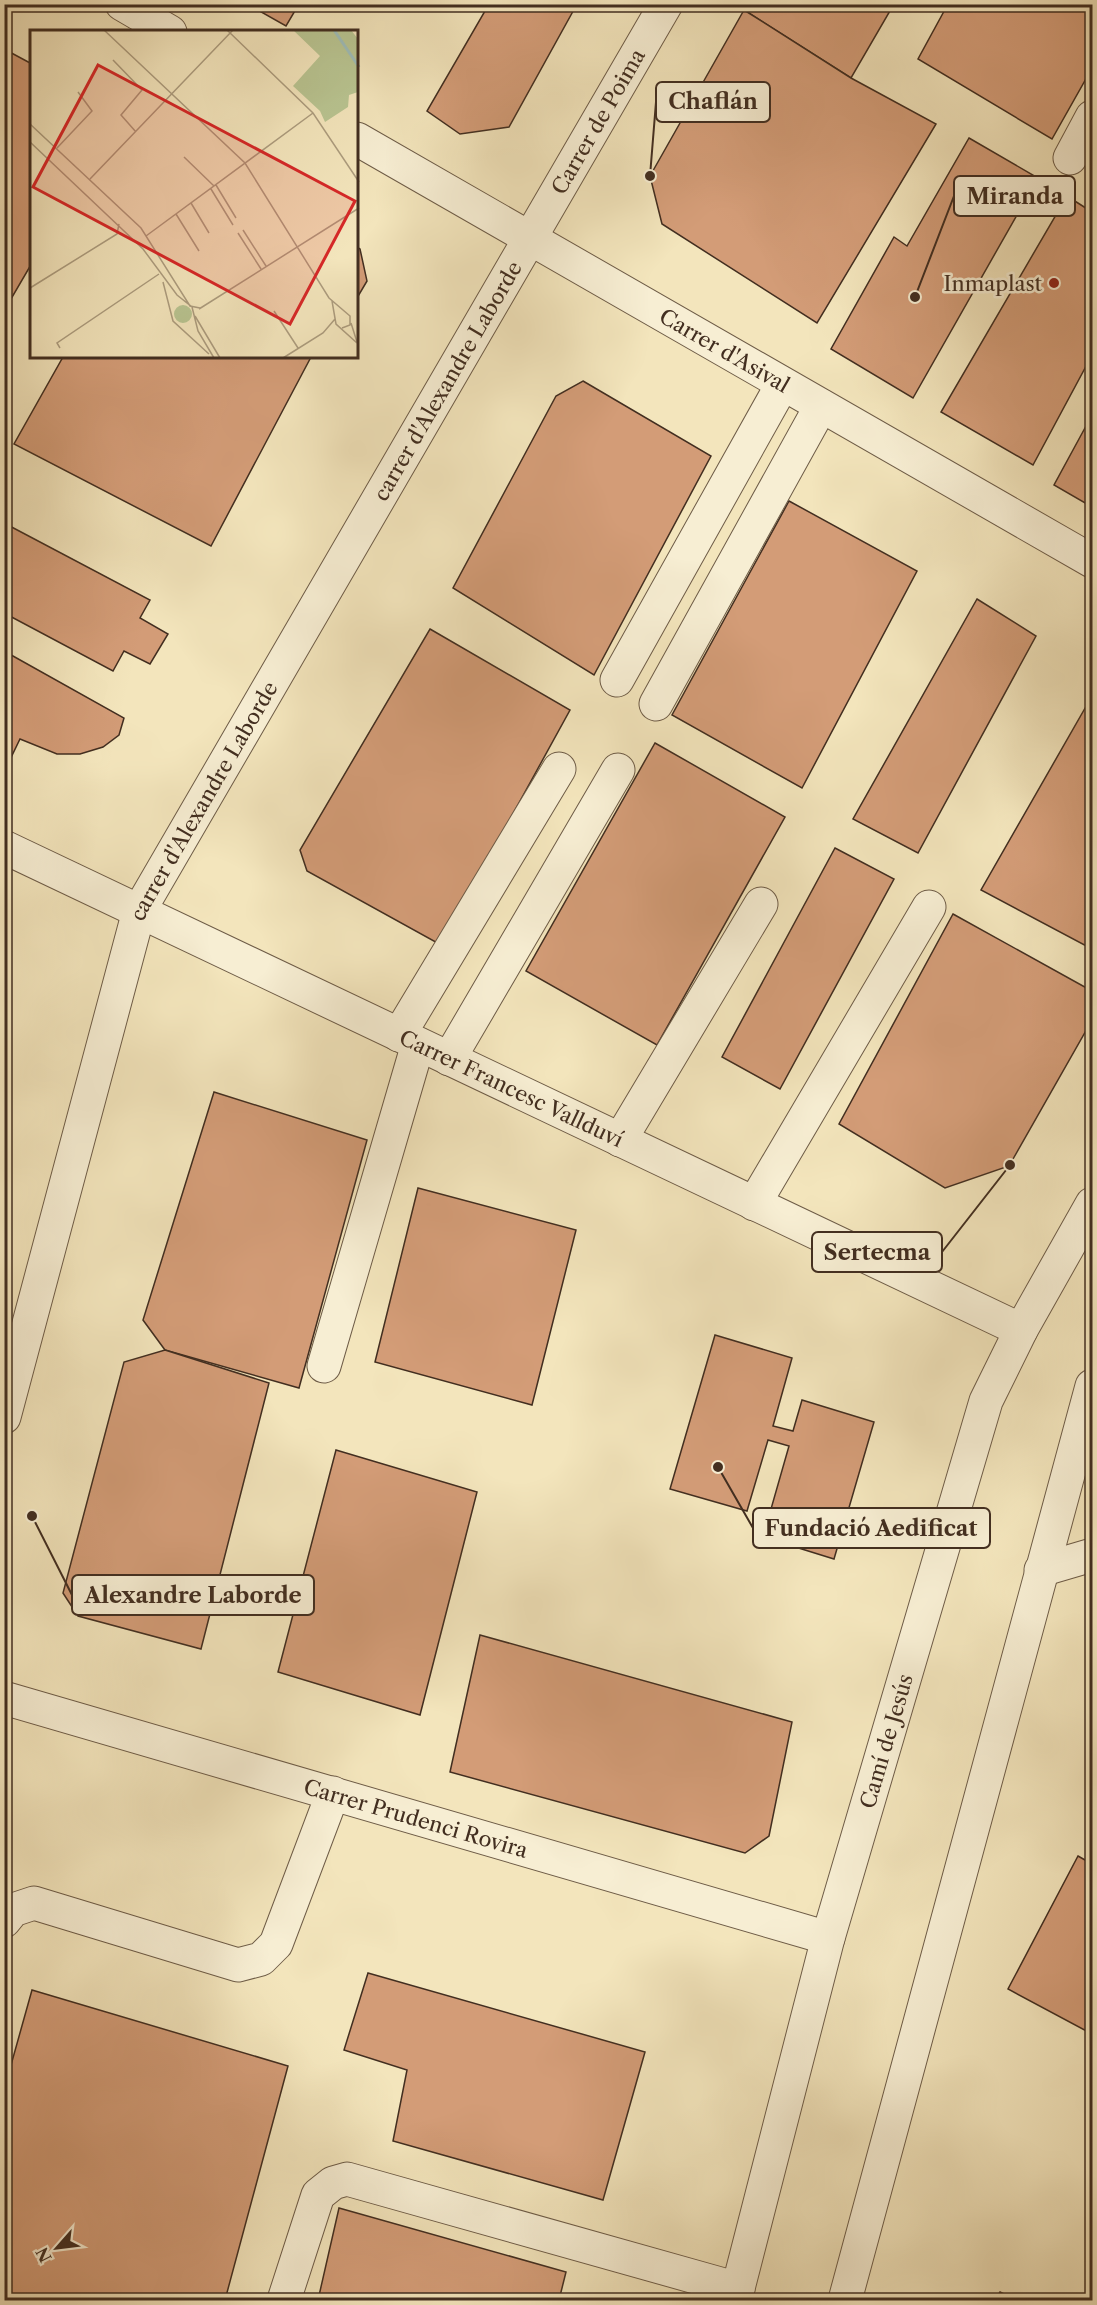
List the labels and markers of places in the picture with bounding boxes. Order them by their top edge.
callout: Chaflán [656,82,770,122]
callout: Miranda [954,176,1075,216]
place label: Inmaplast [944,271,1043,296]
marker: Inmaplast [1047,276,1061,290]
callout: Sertecma [812,1232,942,1272]
callout: Fundació Aedificat [753,1508,990,1548]
callout: Alexandre Laborde [72,1575,314,1615]

